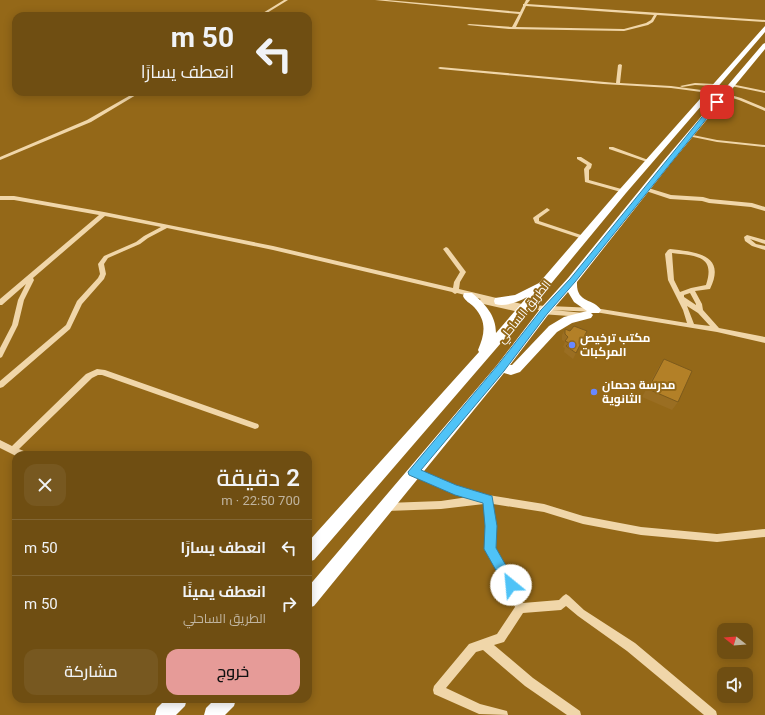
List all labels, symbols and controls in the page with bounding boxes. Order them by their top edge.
text: 50 m [171,21,234,54]
icon: left [248,28,300,80]
text: انعطف يسارًا [141,61,234,82]
pin [700,85,734,119]
icon: arrive [706,91,728,113]
street label: الطريق الساحلي [494,278,556,348]
place label: مكتب ترخيص المركبات [580,331,651,360]
marker: مكتب ترخيص المركبات [567,340,577,350]
place label: مدرسة دحمان الثانوية [602,378,675,407]
marker: مدرسة دحمان الثانوية [589,387,599,397]
button: close [24,464,66,506]
text: 2 دقيقة [216,464,300,492]
text: 700 m · 22:50 [221,493,300,508]
icon: left [278,537,300,559]
text: 50 m [24,539,58,557]
text: انعطف يسارًا [180,539,266,557]
position arrow [490,564,532,606]
text: انعطف يمينًا [182,583,266,601]
icon: right [278,593,300,615]
text: 50 m [24,595,58,613]
text: الطريق الساحلي [183,611,266,626]
north arrow [717,623,753,659]
map controls [717,623,753,703]
button: مشاركة [24,649,158,695]
button: خروج [166,649,300,695]
button: sound [717,667,753,703]

